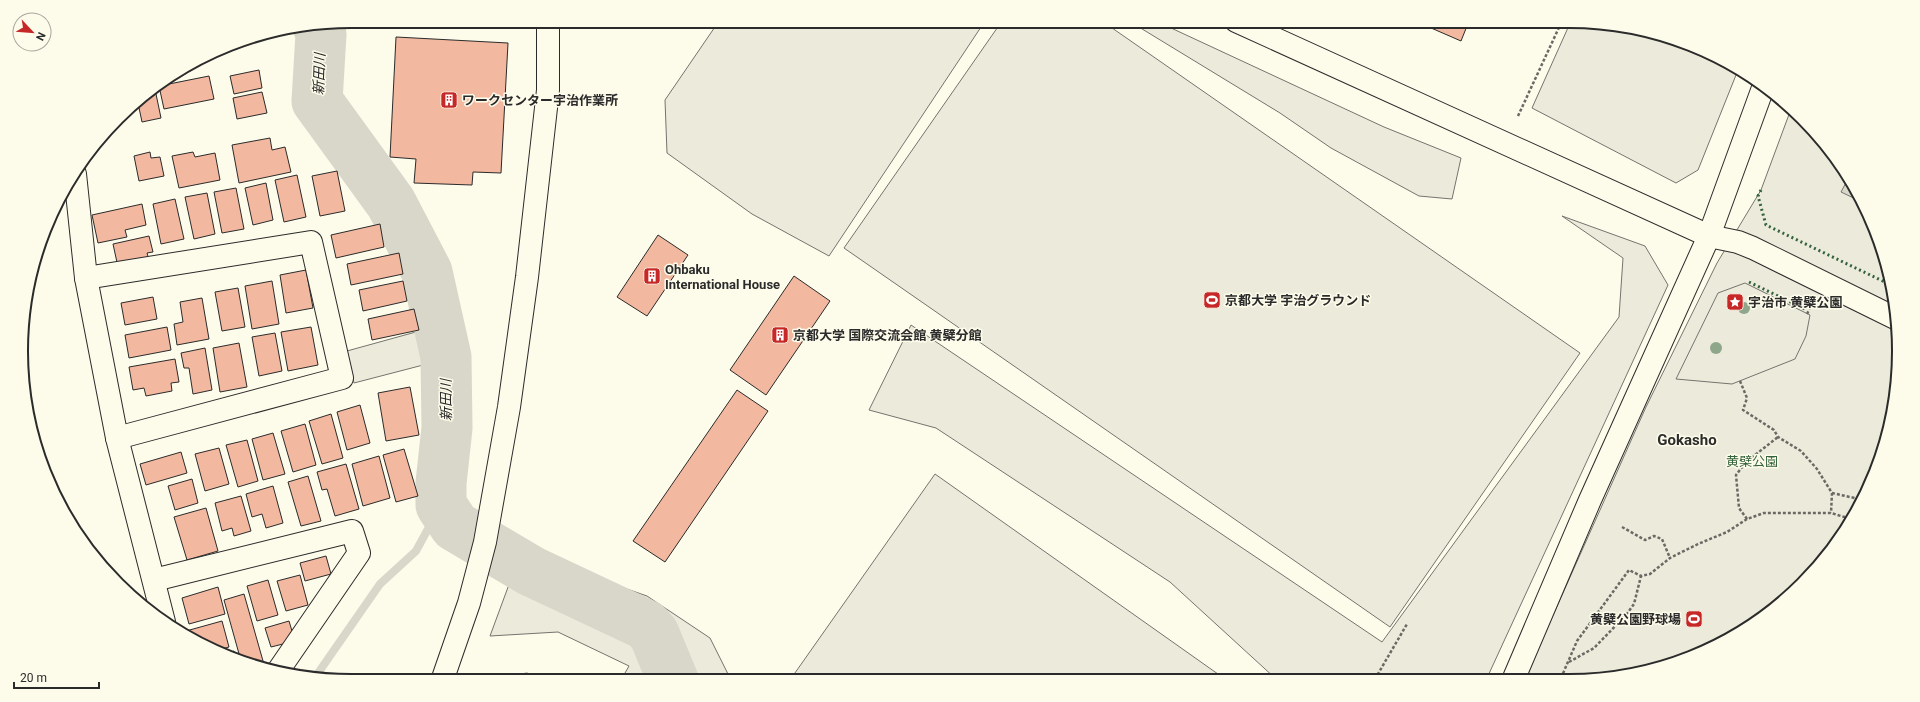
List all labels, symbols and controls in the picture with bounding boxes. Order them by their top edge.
north arrow [12,12,52,52]
text: N [33,30,48,43]
water label: 新田川 [310,51,328,95]
building icon: ワークセンター宇治作業所 [439,90,459,110]
place label: ワークセンター宇治作業所 [462,93,618,108]
place label: Ohbaku International House [665,262,780,292]
building icon: Ohbaku International House [642,266,662,286]
sports icon: 京都大学 宇治グラウンド [1202,290,1222,310]
place icon: 宇治市 黄檗公園 [1725,292,1745,312]
place label: 京都大学 宇治グラウンド [1225,293,1371,308]
place label: 宇治市 黄檗公園 [1748,295,1842,310]
building icon: 京都大学 国際交流会館 黄檗分館 [770,325,790,345]
place label: 京都大学 国際交流会館 黄檗分館 [793,328,981,343]
water label: 新田川 [438,377,454,421]
district label: Gokasho [1657,431,1717,449]
park label: 黄檗公園 [1726,454,1778,469]
sports icon: 黄檗公園野球場 [1684,609,1704,629]
place label: 黄檗公園野球場 [1590,612,1681,627]
scale bar [14,664,99,690]
text: 20 m [20,671,47,685]

